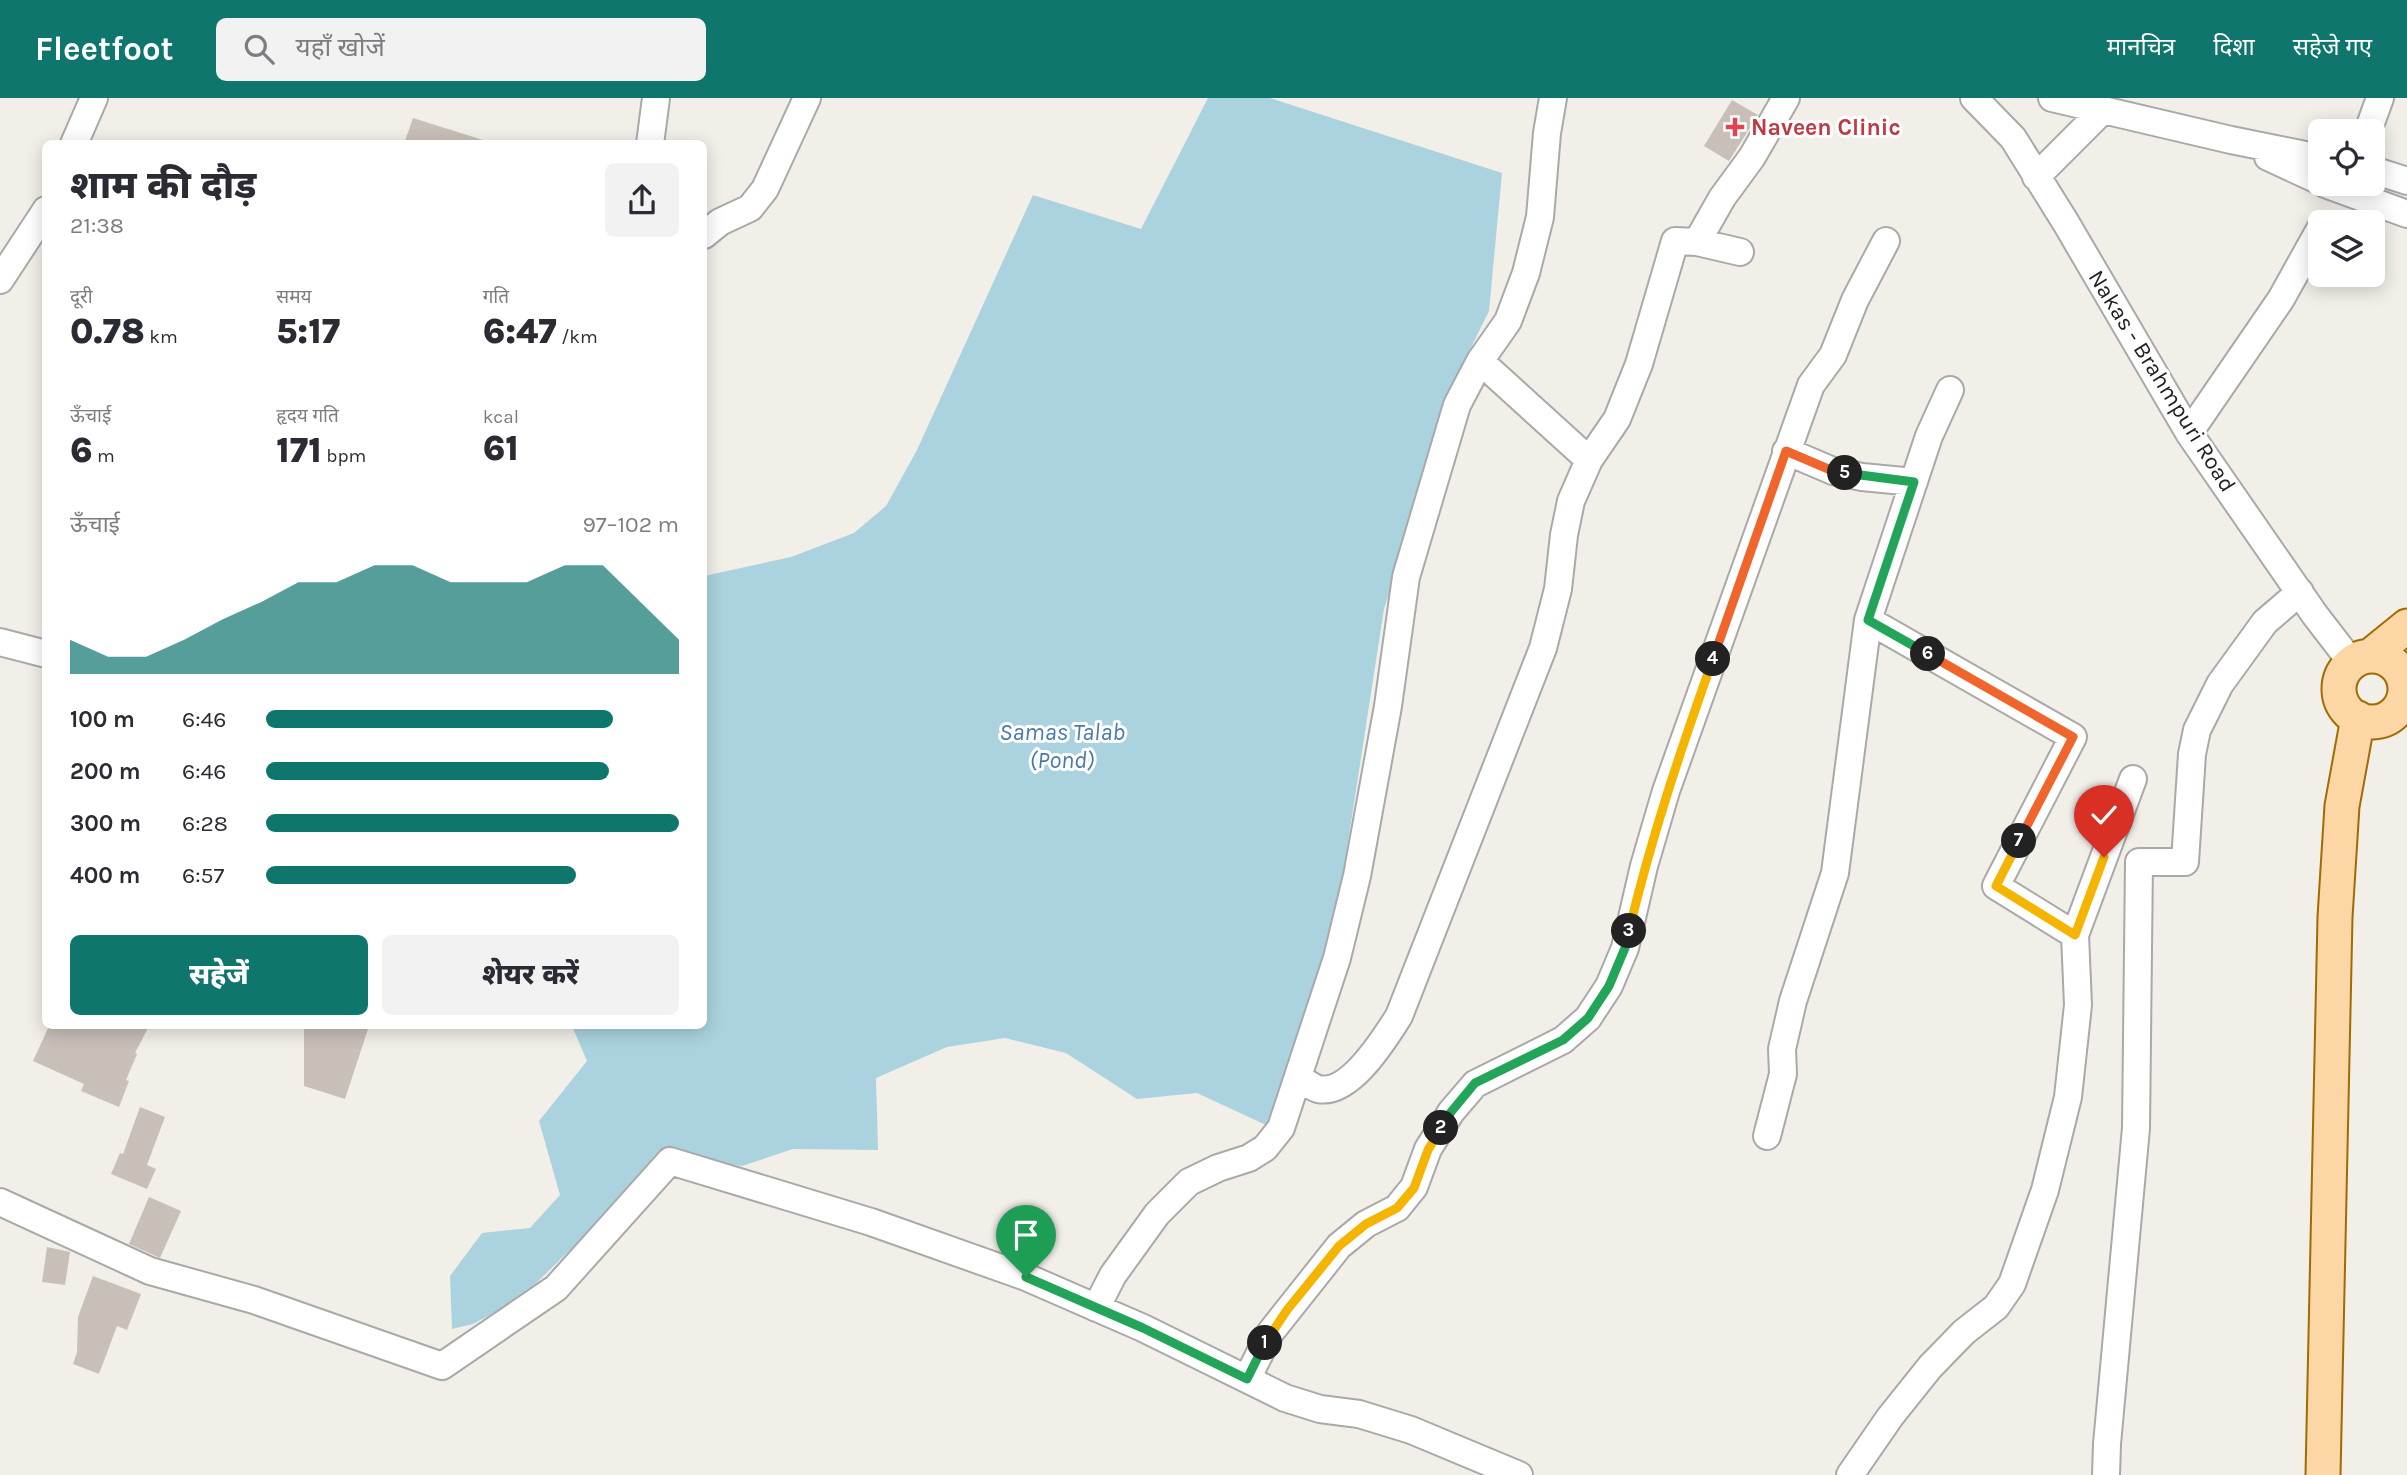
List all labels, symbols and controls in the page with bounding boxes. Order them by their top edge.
search box [216,18,706,81]
text: Fleetfoot [35,30,174,68]
icon: search [240,30,278,68]
text: यहाँ खोजें [296,32,385,63]
text: मानचित्र [2107,33,2175,61]
text: दिशा [2213,33,2255,61]
text: सहेजे गए [2293,33,2372,61]
place label: Naveen Clinic [1751,114,1901,141]
marker: Naveen Clinic [1725,117,1745,137]
map controls [2308,119,2385,287]
button: locate [2308,119,2385,196]
text: शाम की दौड़ [70,163,256,208]
button: share [605,163,679,237]
button: layers [2308,210,2385,287]
text: 21:38 [70,212,124,239]
street label: Nakas - Brahmpuri Road [2083,265,2241,497]
text: दूरी [70,286,93,308]
text: समय [276,286,312,308]
text: गति [483,286,509,308]
text: 0.78 [70,311,145,352]
text: 5:17 [276,311,340,352]
text: 6:47 [483,311,557,352]
text: km [145,326,178,348]
text: /km [557,326,598,348]
text: ऊँचाई [70,405,111,427]
text: हृदय गति [276,405,339,427]
text: kcal [483,406,519,428]
text: 61 [483,428,519,469]
text: 6 [70,430,93,471]
text: 171 [276,430,322,471]
text: m [93,445,115,467]
text: bpm [322,445,366,467]
pin: 5 [1828,456,1862,490]
text: 5 [1839,461,1850,483]
text: ऊँचाई [70,511,120,538]
text: 97–102 m [582,511,679,538]
pin: 6 [1910,636,1946,672]
pin: 4 [1696,642,1730,676]
text: 6 [1922,642,1933,664]
text: 4 [1707,647,1718,669]
text: 100 m [70,706,135,733]
text: 6:46 [182,706,226,733]
water label: Samas Talab (Pond) [999,718,1125,774]
text: 200 m [70,758,141,785]
text: 6:46 [182,758,226,785]
pin [2074,785,2134,857]
icon: check [2085,796,2123,834]
text: 300 m [70,810,141,837]
text: 6:28 [182,810,228,837]
pin: 7 [2002,824,2036,858]
text: 7 [2014,829,2023,851]
text: 400 m [70,862,140,889]
text: 6:57 [182,862,224,889]
pin: 3 [1612,914,1646,948]
text: 3 [1623,919,1634,941]
button: सहेजें [70,935,368,1015]
button: शेयर करें [382,935,679,1015]
pin: 2 [1424,1110,1458,1146]
text: 2 [1435,1116,1446,1138]
pin [996,1205,1056,1277]
icon: arrive [1007,1216,1045,1254]
pin: 1 [1248,1326,1282,1360]
text: 1 [1261,1331,1268,1353]

